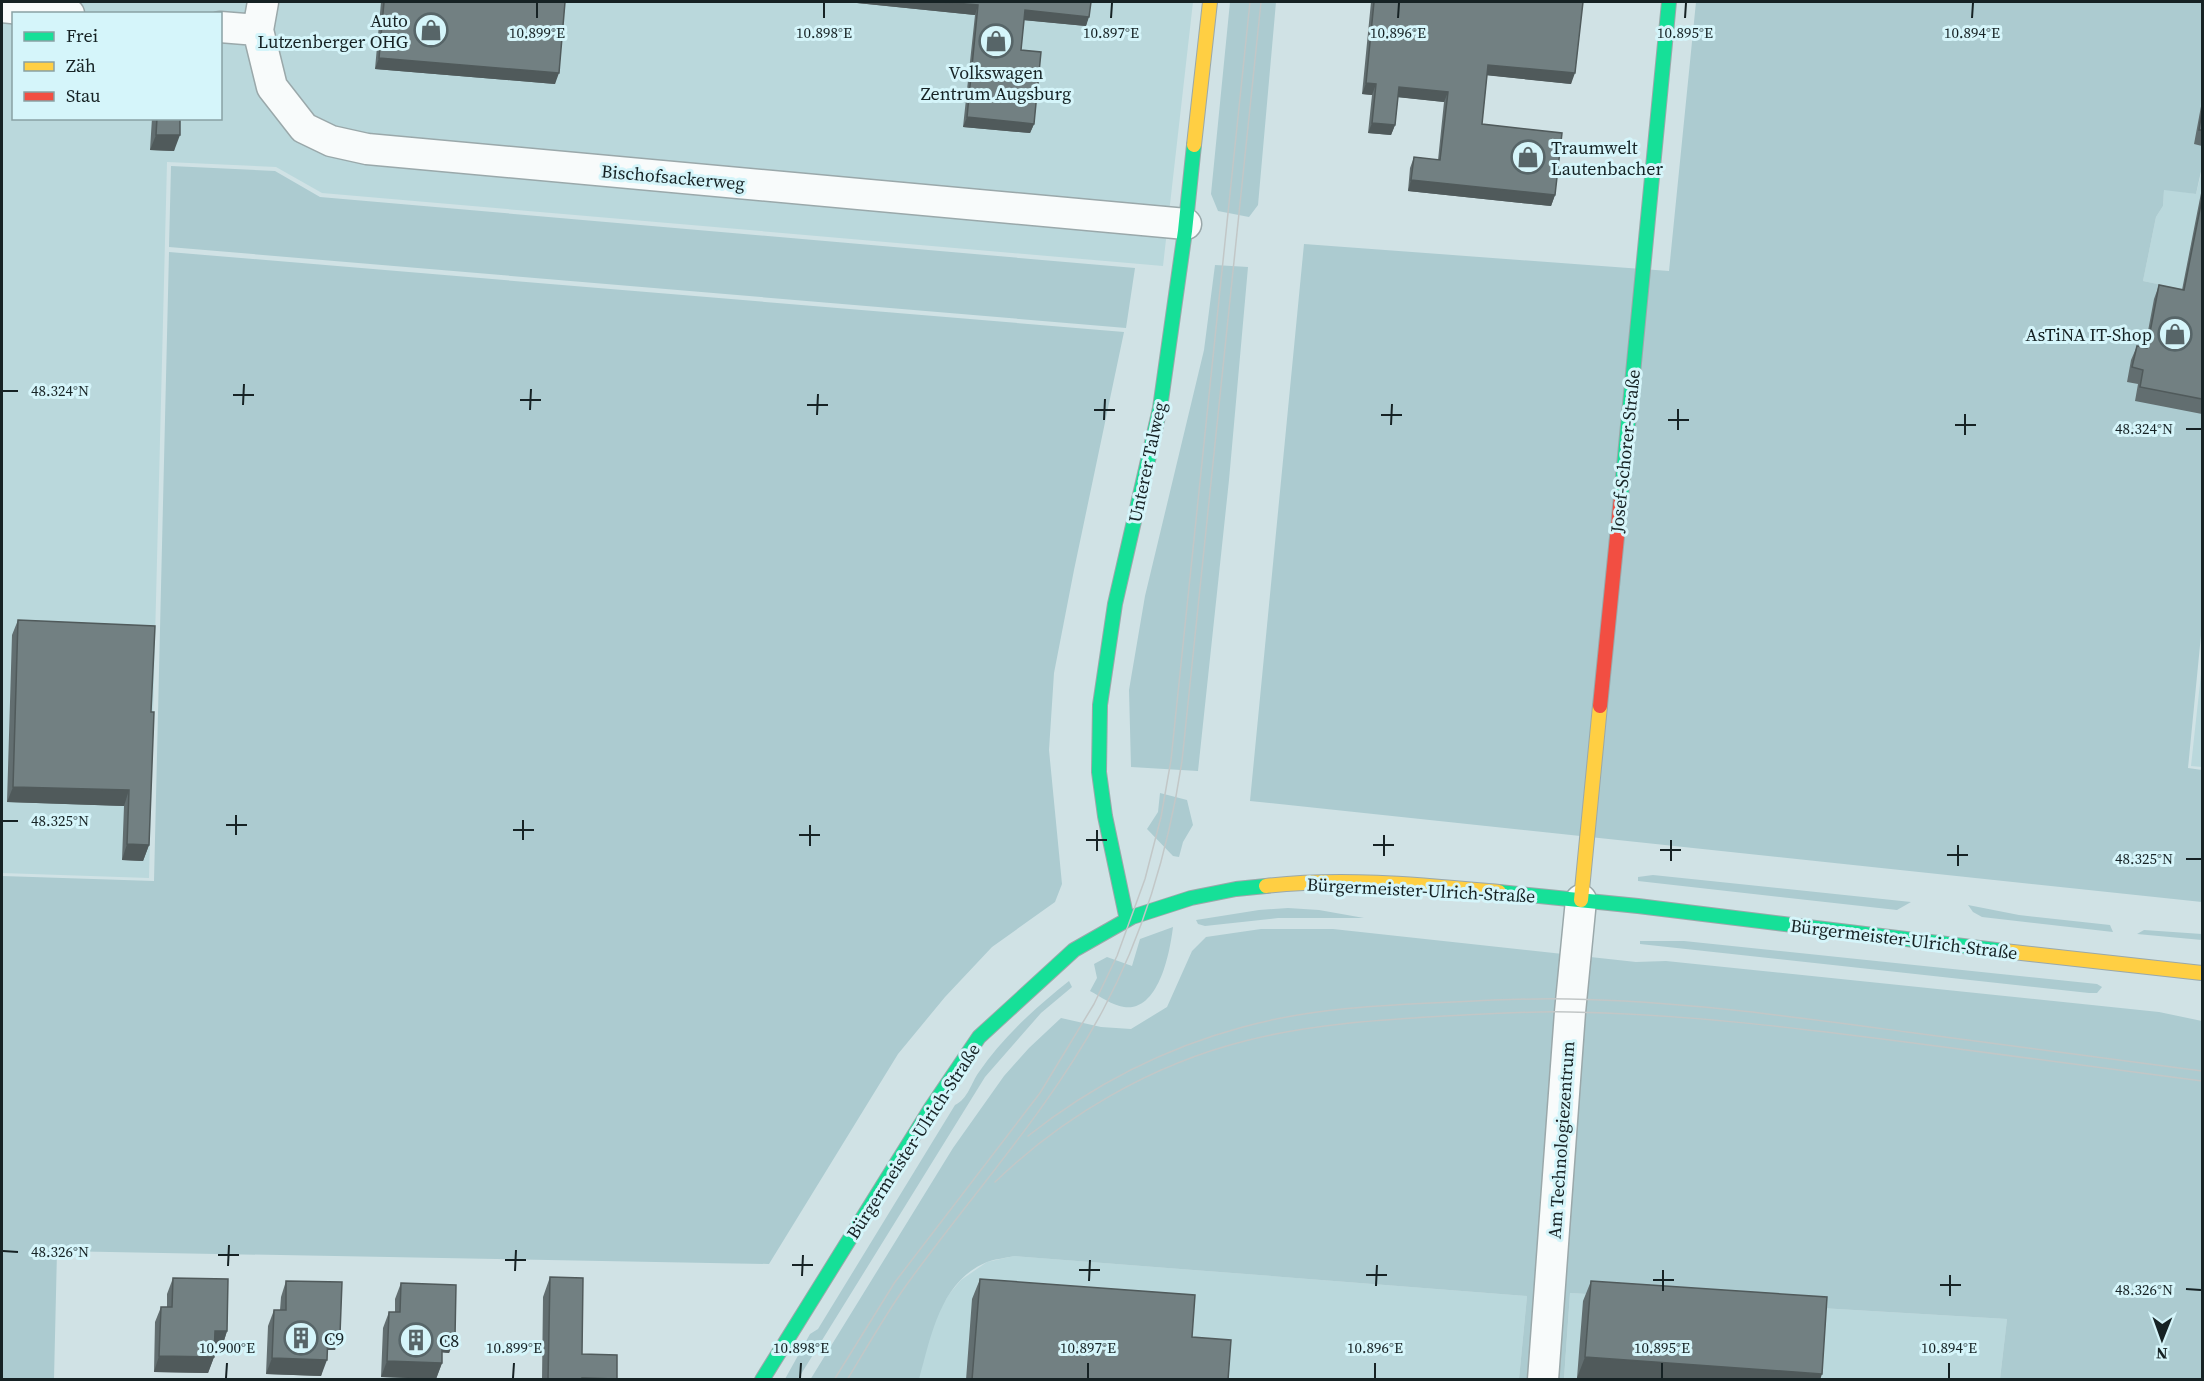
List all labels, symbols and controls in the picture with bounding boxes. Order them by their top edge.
place label: Auto Lutzenberger OHG [258,8,408,54]
legend [12,12,222,120]
shop icon: Auto Lutzenberger OHG [413,12,449,48]
text: 10.899°E [509,22,565,43]
text: 10.898°E [796,22,852,43]
text: 10.897°E [1083,22,1139,43]
text: 10.896°E [1370,22,1426,43]
text: 10.895°E [1657,22,1713,43]
text: 10.894°E [1944,22,2000,43]
text: Frei [66,23,98,48]
shop icon: Volkswagen Zentrum Augsburg [978,23,1014,59]
text: Zäh [66,53,96,78]
place label: Volkswagen Zentrum Augsburg [921,60,1071,106]
text: Stau [66,83,101,108]
place label: Traumwelt Lautenbacher [1551,135,1663,181]
shop icon: Traumwelt Lautenbacher [1510,139,1546,175]
street label: Bischofsackerweg [600,158,746,196]
shop icon: AsTiNA IT-Shop [2157,316,2193,352]
place label: AsTiNA IT-Shop [2025,322,2152,347]
street label: Josef-Schorer-Straße [1604,368,1646,535]
text: 48.324°N [31,380,89,401]
street label: Unterer Talweg [1122,399,1172,525]
text: 48.324°N [2115,418,2173,439]
text: 48.325°N [31,810,89,831]
text: 48.325°N [2115,848,2173,869]
street label: Bürgermeister-Ulrich-Straße [1306,872,1536,908]
street label: Bürgermeister-Ulrich-Straße [1789,913,2019,965]
street label: Bürgermeister-Ulrich-Straße [840,1038,986,1244]
street label: Am Technologiezentrum [1542,1040,1580,1240]
text: 48.326°N [31,1241,89,1262]
text: 48.326°N [2115,1279,2173,1300]
north arrow [2132,1309,2192,1369]
building icon: C9 [283,1320,319,1356]
building icon: C8 [398,1322,434,1358]
place label: C9 [324,1326,344,1351]
place label: C8 [439,1328,459,1353]
text: 10.900°E [199,1337,255,1358]
text: 10.899°E [486,1337,542,1358]
text: 10.898°E [773,1337,829,1358]
text: 10.897°E [1060,1337,1116,1358]
text: 10.896°E [1347,1337,1403,1358]
text: 10.895°E [1634,1337,1690,1358]
text: 10.894°E [1921,1337,1977,1358]
text: N [2155,1343,2168,1365]

